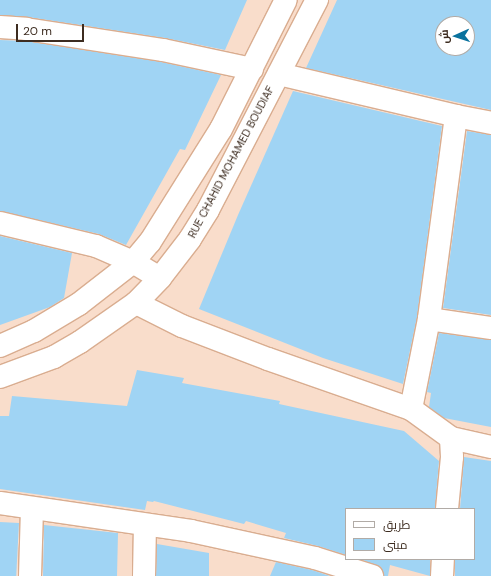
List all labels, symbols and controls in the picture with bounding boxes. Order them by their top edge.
scale bar [18,16,86,42]
north arrow [435,16,475,56]
text: 20 m [23,23,52,39]
text: ش [437,29,451,44]
street label: RUE CHAHID MOHAMED BOUDIAF [185,84,277,240]
legend [345,508,475,560]
text: طريق [383,517,410,533]
text: مبنى [383,537,408,553]

